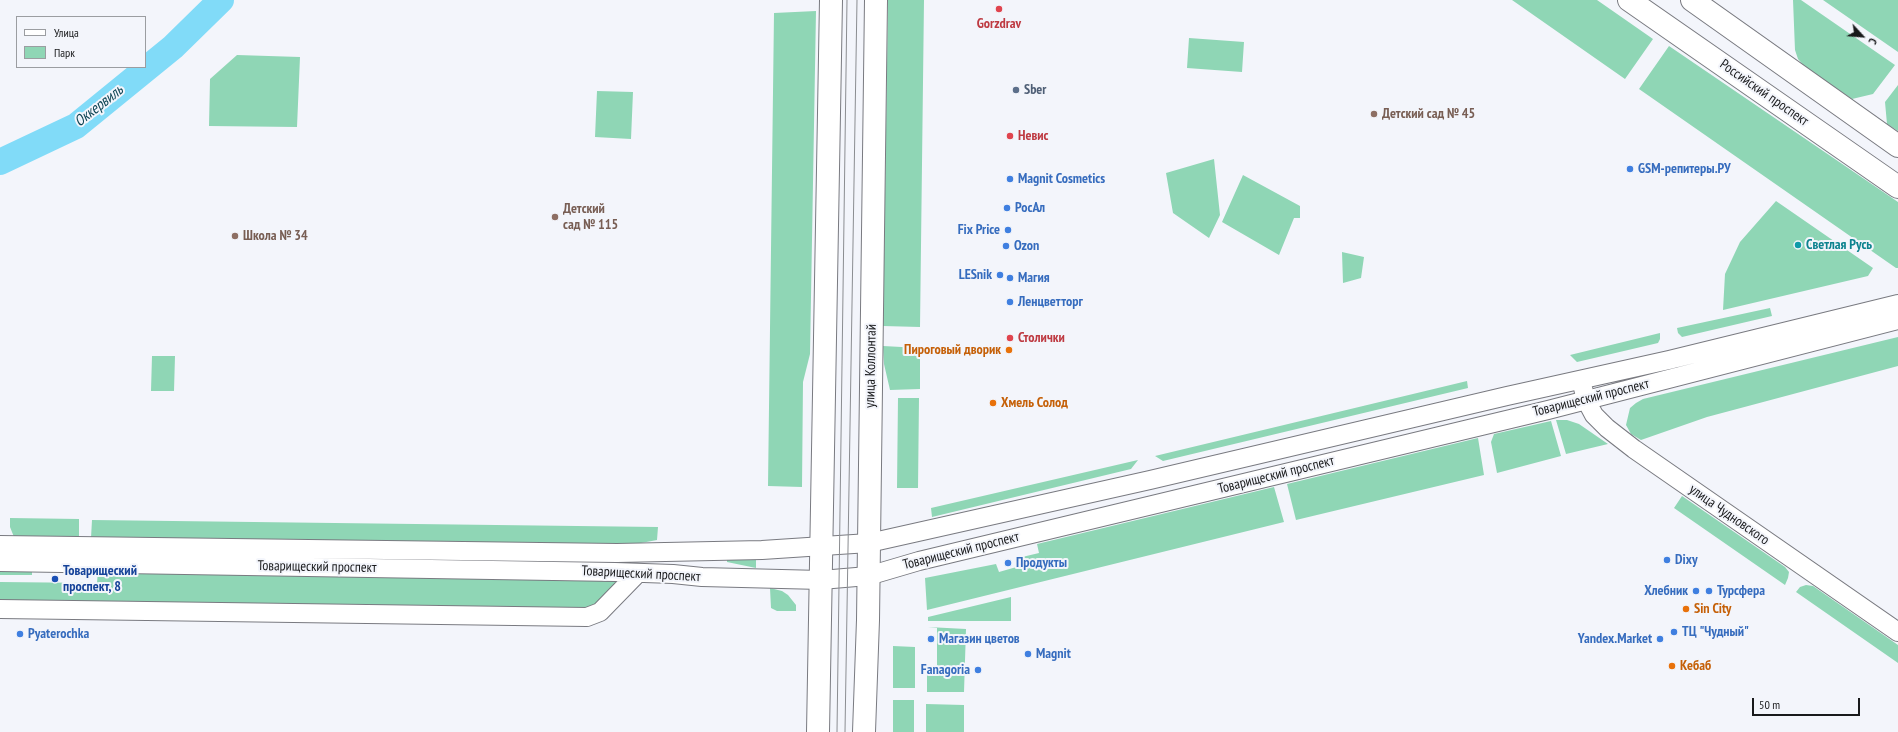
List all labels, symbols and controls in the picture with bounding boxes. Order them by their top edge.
marker: Gorzdrav [994,4,1004,14]
legend [16,16,146,68]
place label: Gorzdrav [977,16,1021,32]
north arrow [1842,16,1882,56]
text: Улица [54,25,79,40]
text: С [1865,36,1880,47]
text: Парк [54,45,75,60]
street label: Российский проспект [1716,56,1812,130]
water label: Оккервиль [71,81,127,131]
place label: Sber [1024,82,1046,98]
marker: Sber [1011,85,1021,95]
place label: Детский сад № 45 [1382,106,1475,122]
marker: Детский сад № 45 [1369,109,1379,119]
place label: Невис [1018,128,1049,144]
marker: Невис [1005,131,1015,141]
place label: GSM-репитеры.РУ [1638,161,1731,177]
marker: GSM-репитеры.РУ [1625,164,1635,174]
place label: Magnit Cosmetics [1018,171,1105,187]
marker: Magnit Cosmetics [1005,174,1015,184]
place label: РосАл [1015,200,1045,216]
place label: Детский сад № 115 [563,201,618,234]
marker: РосАл [1002,203,1012,213]
marker: Детский сад № 115 [550,212,560,222]
place label: Fix Price [958,222,1000,238]
marker: Fix Price [1003,225,1013,235]
place label: Школа № 34 [243,228,308,244]
marker: Школа № 34 [230,231,240,241]
place label: Светлая Русь [1806,237,1872,253]
place label: Ozon [1014,238,1039,254]
marker: Светлая Русь [1793,240,1803,250]
marker: Ozon [1001,241,1011,251]
place label: LESnik [959,267,992,283]
marker: LESnik [995,270,1005,280]
place label: Магия [1018,270,1050,286]
marker: Магия [1005,273,1015,283]
place label: Ленцветторг [1018,294,1083,310]
marker: Ленцветторг [1005,297,1015,307]
street label: улица Коллонтай [862,324,880,408]
place label: Столички [1018,330,1065,346]
marker: Столички [1005,333,1015,343]
place label: Пироговый дворик [904,342,1001,358]
marker: Пироговый дворик [1004,345,1014,355]
street label: Товарищеский проспект [1531,375,1651,421]
place label: Хмель Солод [1001,395,1068,411]
marker: Хмель Солод [988,398,998,408]
street label: Товарищеский проспект [1216,452,1336,498]
street label: улица Чудновского [1686,481,1772,549]
street label: Товарищеский проспект [901,528,1021,574]
place label: Dixy [1675,552,1698,568]
place label: Продукты [1016,555,1067,571]
marker: Dixy [1662,555,1672,565]
street label: Товарищеский проспект [257,558,377,576]
marker: Продукты [1003,558,1013,568]
street label: Товарищеский проспект [581,562,701,586]
place label: Товарищеский проспект, 8 [63,563,137,596]
marker: Товарищеский проспект, 8 [50,574,60,584]
place label: Хлебник [1644,583,1688,599]
place label: Турсфера [1717,583,1765,599]
marker: Хлебник [1691,586,1701,596]
marker: Турсфера [1704,586,1714,596]
place label: Sin City [1694,601,1731,617]
marker: Sin City [1681,604,1691,614]
place label: ТЦ "Чудный" [1682,624,1749,640]
place label: Pyaterochka [28,626,89,642]
marker: ТЦ "Чудный" [1669,627,1679,637]
marker: Pyaterochka [15,629,25,639]
place label: Магазин цветов [939,631,1020,647]
place label: Yandex.Market [1578,631,1652,647]
marker: Магазин цветов [926,634,936,644]
marker: Yandex.Market [1655,634,1665,644]
place label: Magnit [1036,646,1071,662]
marker: Magnit [1023,649,1033,659]
place label: Кебаб [1680,658,1711,674]
marker: Кебаб [1667,661,1677,671]
place label: Fanagoria [921,662,970,678]
marker: Fanagoria [973,665,983,675]
scale bar [1754,690,1862,716]
text: 50 m [1759,697,1780,712]

